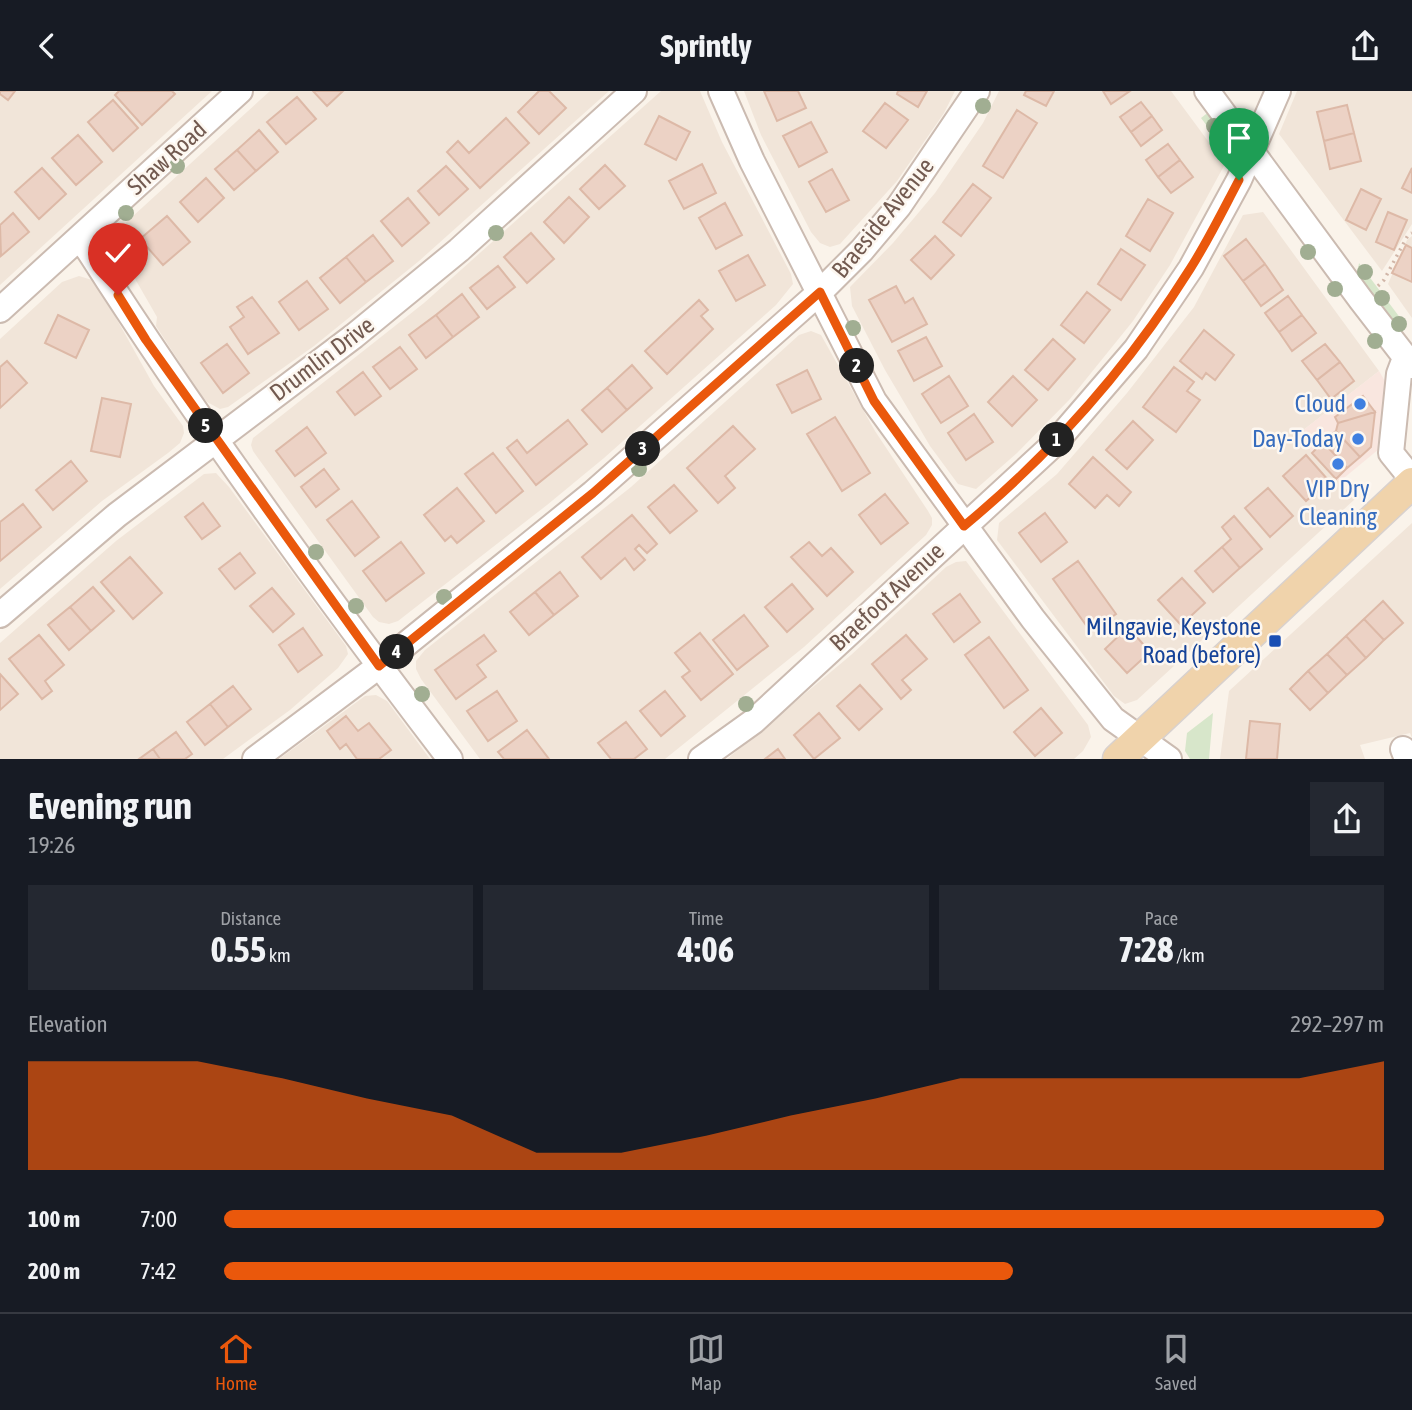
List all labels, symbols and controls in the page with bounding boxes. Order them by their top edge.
icon: back [28,27,66,65]
text: Sprintly [660,27,752,64]
icon: share [1346,27,1384,65]
pin [1209,108,1269,180]
street label: Shaw Road [122,115,211,200]
icon: arrive [1220,119,1258,157]
street label: Braeside Avenue [826,152,939,283]
pin [88,223,148,295]
icon: check [99,234,137,272]
street label: Drumlin Drive [265,311,379,406]
pin: 2 [840,349,874,383]
text: 2 [852,354,861,376]
place label: Cloud [1295,390,1346,417]
marker: Cloud [1352,396,1368,412]
pin: 5 [188,409,224,443]
text: 5 [201,414,210,436]
pin: 1 [1040,423,1074,457]
place label: Day-Today [1252,425,1344,452]
text: 1 [1052,428,1061,450]
pin: 3 [626,431,660,467]
marker: Day-Today [1350,431,1366,447]
text: 3 [638,437,647,459]
marker: VIP Dry Cleaning [1330,456,1346,472]
place label: VIP Dry Cleaning [1299,475,1378,530]
street label: Braefoot Avenue [824,537,949,656]
place label: Milngavie, Keystone Road (before) [1086,613,1261,668]
marker: Milngavie, Keystone Road (before) [1267,633,1283,649]
pin: 4 [380,635,414,669]
text: 4 [392,640,401,662]
button: share [1310,782,1384,856]
text: Evening run [28,784,192,827]
text: 19:26 [28,832,75,858]
text: Distance [220,907,281,929]
text: Time [689,907,723,929]
text: Pace [1145,907,1178,929]
text: 0.55 [211,929,266,969]
text: 4:06 [678,929,734,969]
text: 7:28 [1118,929,1174,969]
text: km [266,944,291,966]
text: /km [1174,944,1205,966]
text: Elevation [28,1011,108,1037]
text: 292–297 m [1290,1011,1384,1037]
text: 100 m [28,1206,80,1232]
text: 7:00 [140,1206,177,1232]
text: 200 m [28,1258,80,1284]
text: 7:42 [140,1258,177,1284]
tab: Home [215,1330,257,1394]
tab: Map [687,1330,725,1394]
tab: Saved [1155,1330,1197,1394]

